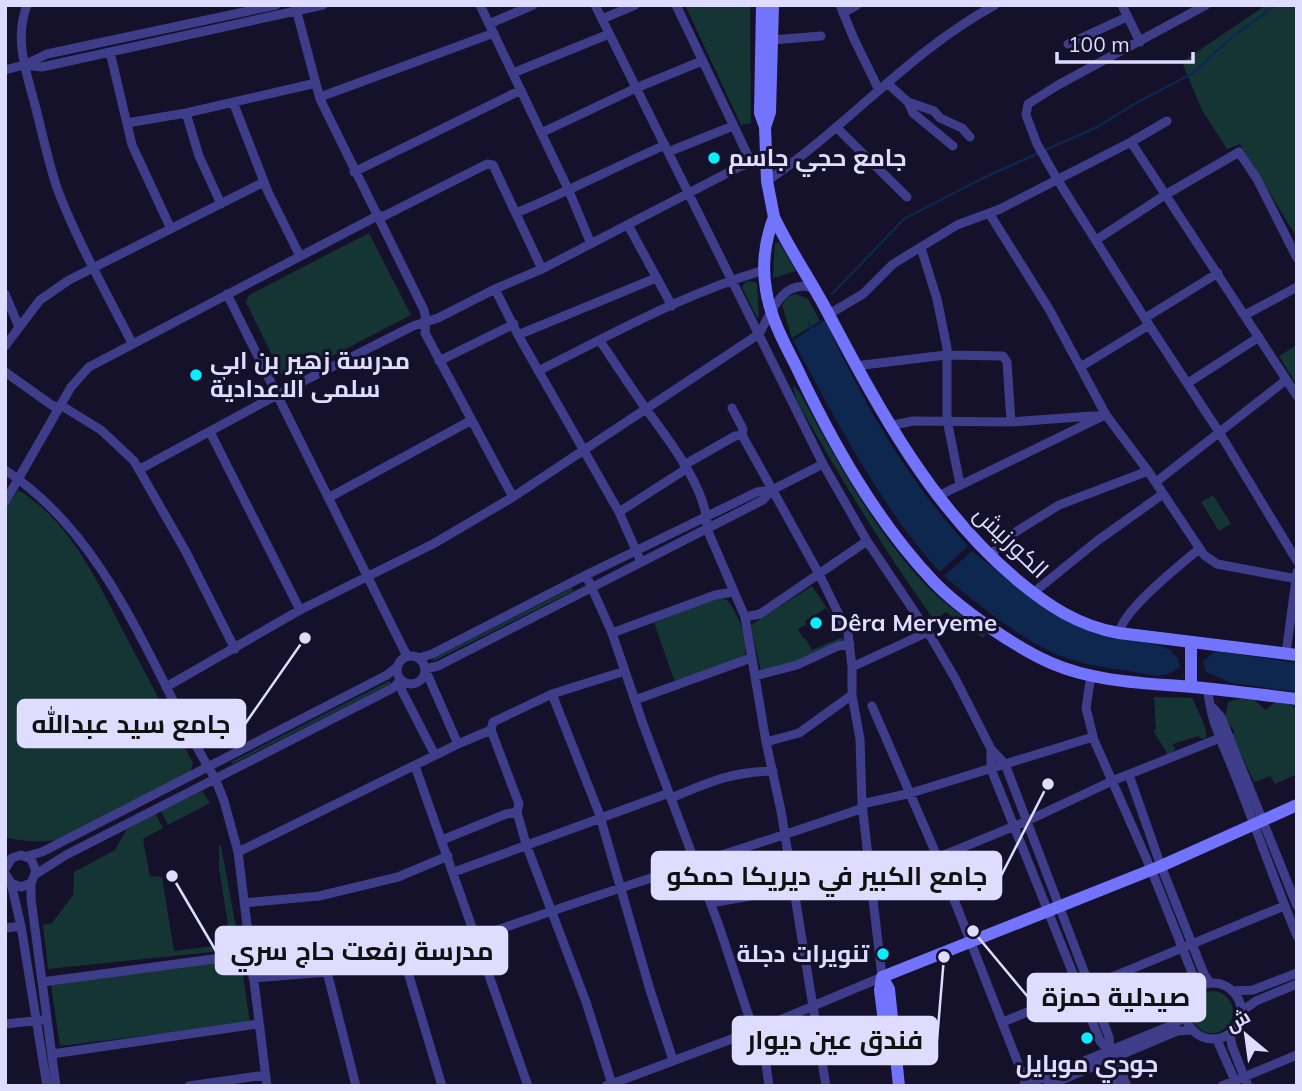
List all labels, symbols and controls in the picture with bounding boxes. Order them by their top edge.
scale bar [1057,21,1194,65]
text: 100 m [1068,31,1130,57]
place label: جامع حجي جاسم [728,142,907,177]
marker: جامع حجي جاسم [706,150,722,166]
place label: مدرسة زهير بن ابي سلمى الاعدادية [210,345,410,403]
marker: مدرسة زهير بن ابي سلمى الاعدادية [188,367,204,383]
street label: الكورنيش [968,498,1055,584]
place label: Dêra Meryeme [830,607,997,637]
marker: Dêra Meryeme [808,615,824,631]
callout: جامع سيد عبدالله [18,700,245,747]
text: جامع سيد عبدالله [31,706,231,741]
callout: جامع الكبير في ديريكا حمكو [652,852,1001,899]
text: جامع الكبير في ديريكا حمكو [666,859,988,897]
callout: مدرسة رفعت حاج سري [216,927,507,974]
text: مدرسة رفعت حاج سري [230,934,494,972]
place label: تنويرات دجلة [736,938,870,968]
marker: تنويرات دجلة [875,946,891,962]
callout: صيدلية حمزة [1028,974,1205,1021]
text: صيدلية حمزة [1042,980,1190,1013]
north arrow [1211,1000,1281,1070]
text: ش [1221,1004,1254,1037]
callout: فندق عين ديوار [733,1017,937,1064]
text: فندق عين ديوار [746,1023,923,1056]
marker: جودي موبايل [1079,1030,1095,1046]
place label: جودي موبايل [1016,1048,1158,1083]

